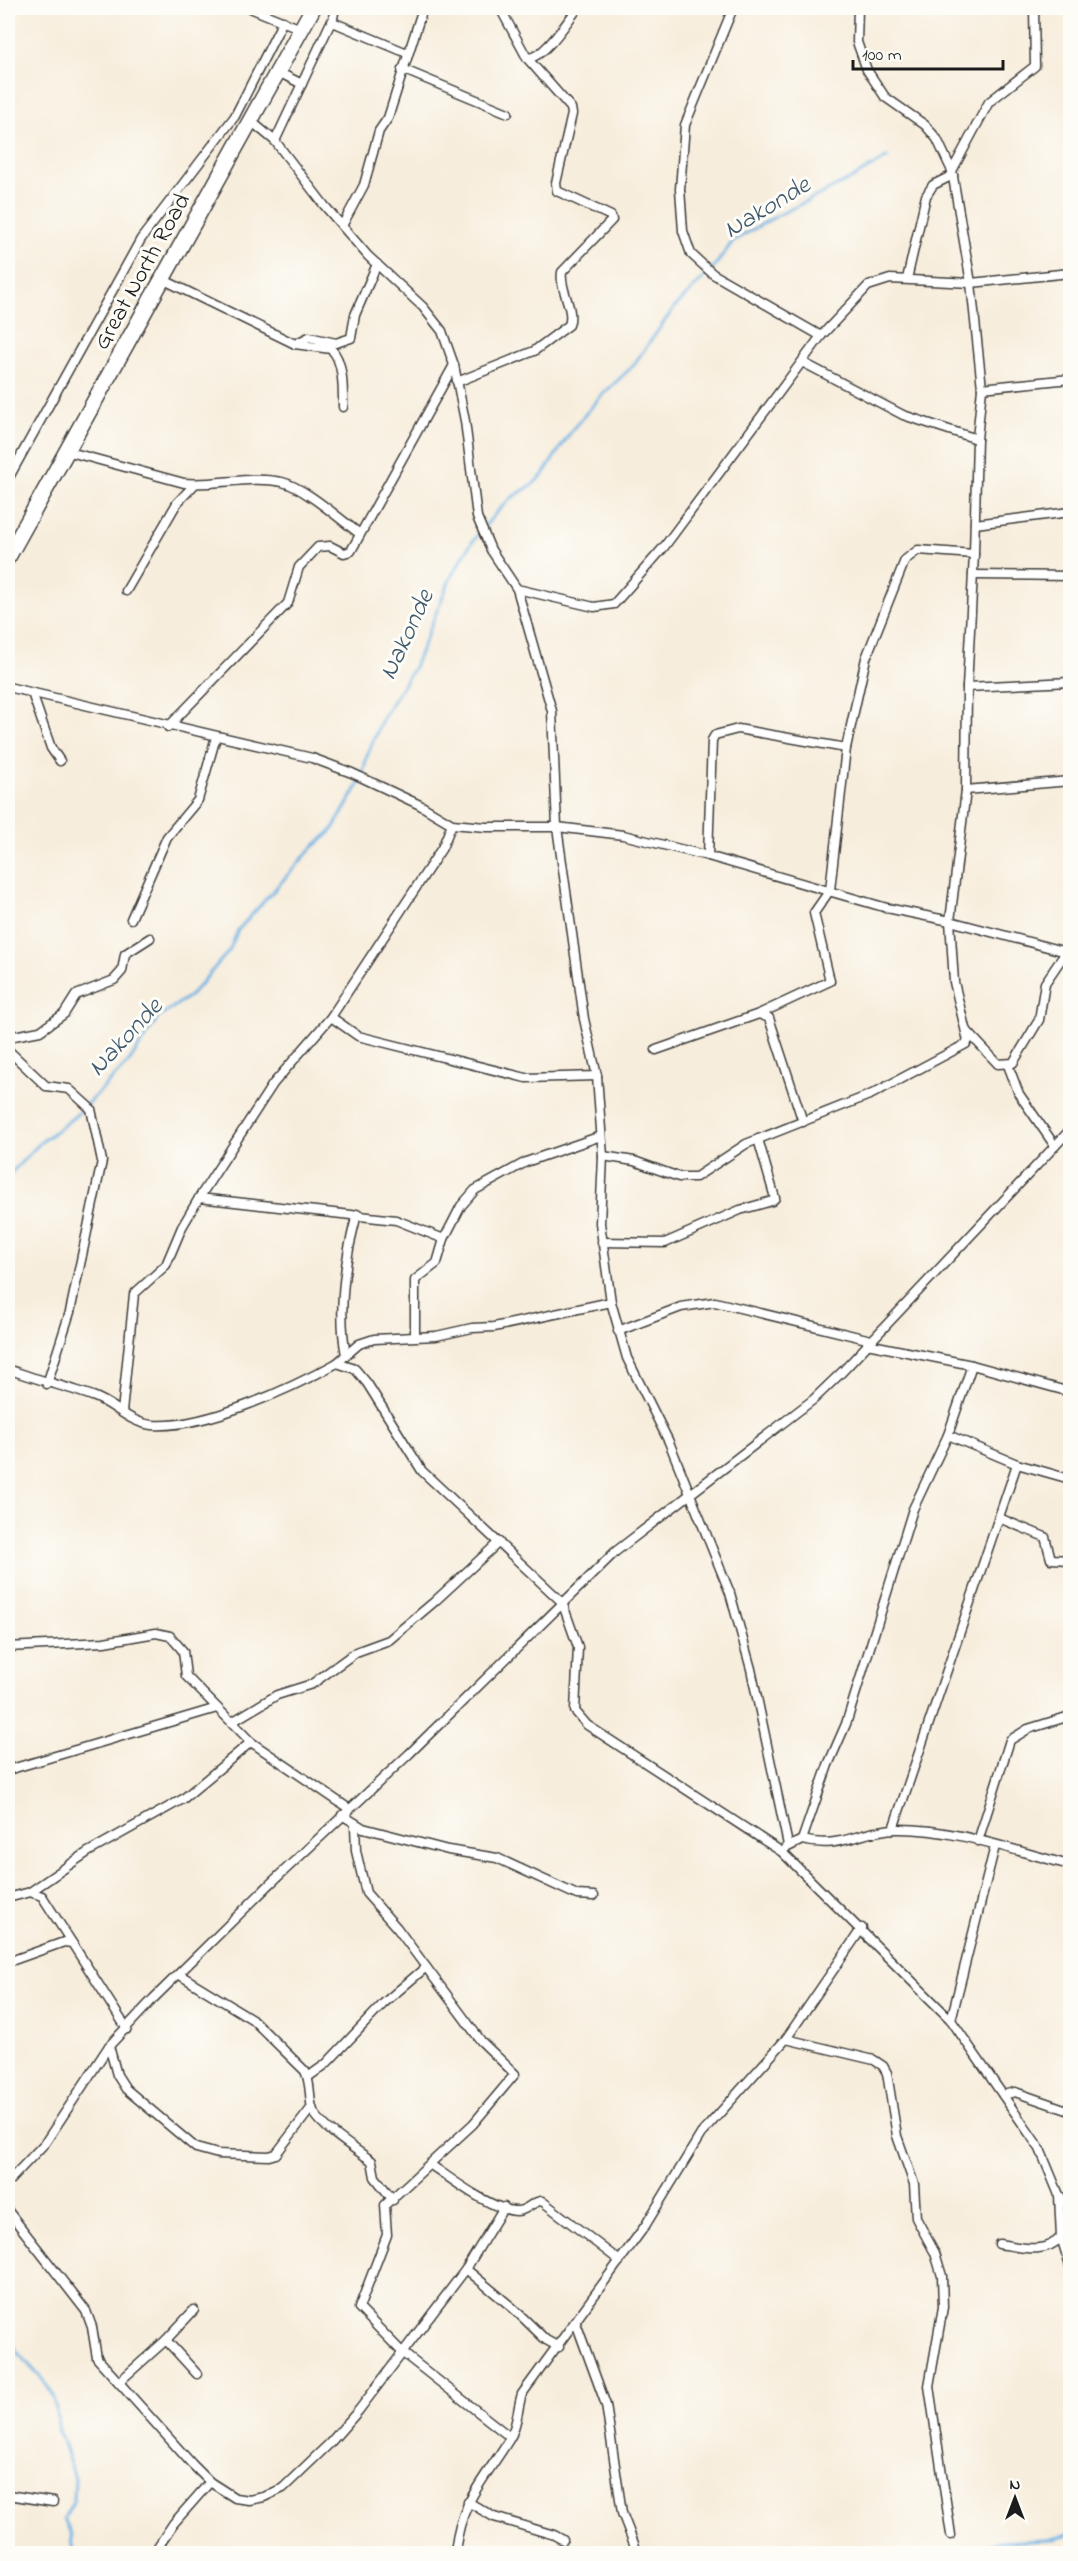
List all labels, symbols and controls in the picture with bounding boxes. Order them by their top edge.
scale bar [853,33,1003,71]
text: 100 m [862,43,902,69]
water label: Nakonde [717,167,819,249]
street label: Great North Road [86,187,201,357]
water label: Nakonde [370,583,446,687]
water label: Nakonde [80,989,174,1086]
north arrow [985,2468,1045,2528]
text: N [1010,2473,1021,2497]

